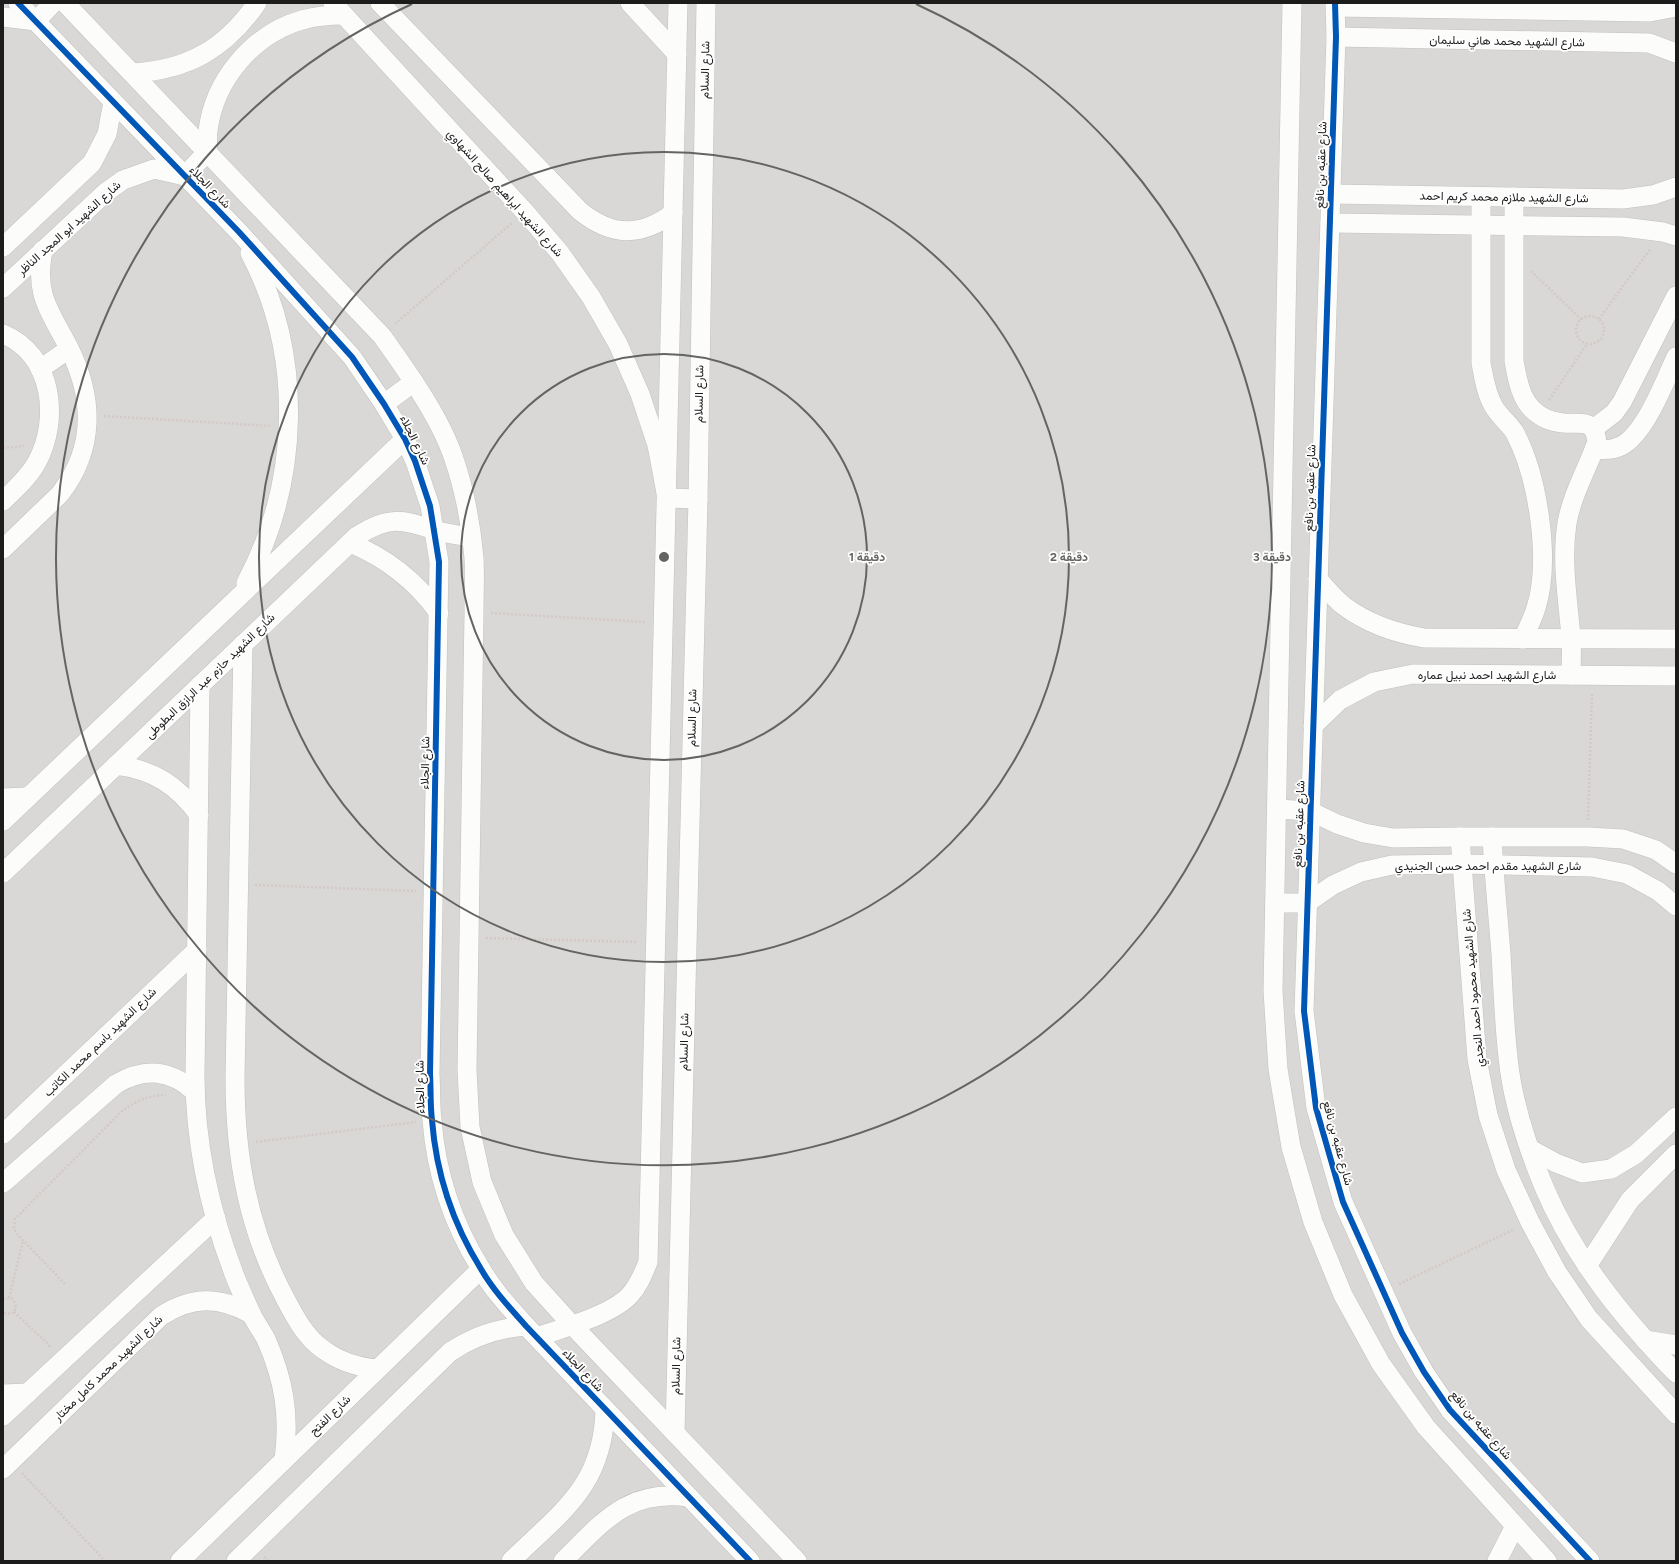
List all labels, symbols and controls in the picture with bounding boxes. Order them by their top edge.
street label: شارع الشهيد محمد هاني سليمان [1429,33,1585,52]
street label: شارع السلام [697,41,715,99]
street label: شارع عقبه بن نافع [1312,121,1332,209]
street label: شارع الشهيد ابراهيم صالح الشهاوي [442,126,566,262]
street label: شارع الجلاء [185,163,234,213]
street label: شارع الشهيد ابو المجد الناظر [14,178,125,280]
street label: شارع الشهيد ملازم محمد كريم احمد [1419,189,1589,207]
street label: شارع السلام [691,365,709,423]
street label: شارع الجلاء [395,413,433,468]
street label: شارع عقبه بن نافع [1301,444,1321,532]
centre of rings [657,550,671,564]
text: 1 دقيقة [849,550,885,564]
text: 2 دقيقة [1050,550,1088,564]
text: 3 دقيقة [1253,550,1291,564]
street label: شارع الشهيد حازم عبد الرازق البطوطى [142,610,279,743]
street label: شارع الشهيد احمد نبيل عماره [1418,668,1556,684]
street label: شارع السلام [684,689,702,747]
street label: شارع الجلاء [418,736,434,790]
street label: شارع عقبه بن نافع [1290,780,1310,868]
street label: شارع الشهيد مقدم احمد حسن الجنيدي [1395,859,1581,876]
street label: شارع الشهيد محمود احمد النجدي [1459,908,1490,1068]
street label: شارع الشهيد باسم محمد الكاتب [41,985,161,1101]
street label: شارع السلام [676,1013,694,1071]
street label: شارع الجلاء [413,1060,429,1114]
street label: شارع عقبه بن نافع [1318,1099,1356,1187]
street label: شارع الشهيد محمد كامل مختار [50,1312,167,1426]
street label: شارع السلام [668,1337,686,1395]
street label: شارع الجلاء [558,1346,606,1396]
street label: شارع عقبه بن نافع [1446,1388,1515,1464]
street label: شارع الفتح [306,1392,355,1439]

